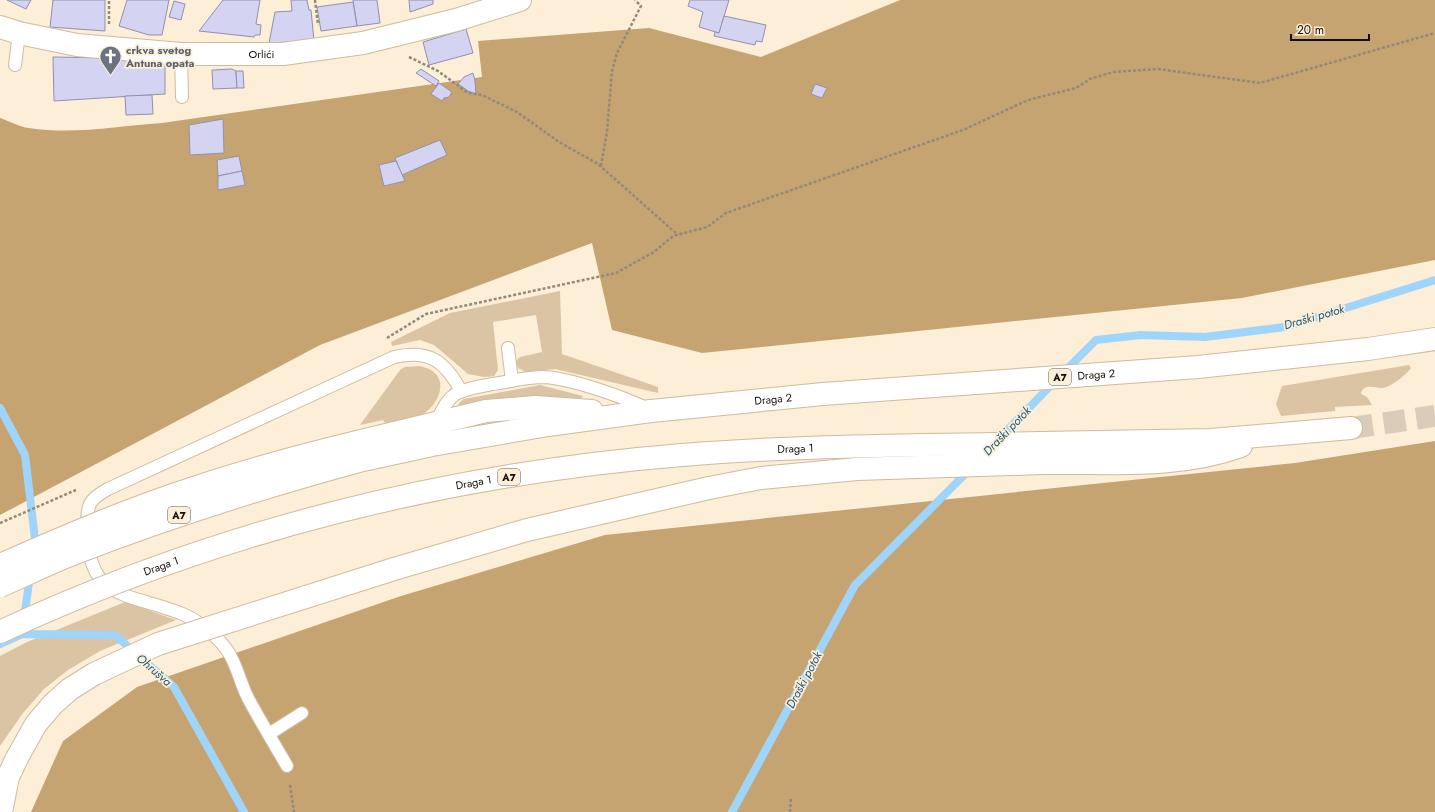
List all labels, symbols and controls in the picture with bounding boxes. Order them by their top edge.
scale bar [1291,16,1369,42]
text: 20 m [1297,21,1324,39]
place label: crkva svetog Antuna opata [125,42,194,71]
church icon: crkva svetog Antuna opata [97,43,123,76]
street label: Orlići [248,46,275,62]
water label: Draški potok [1282,300,1347,334]
street label: Draga 2 [1077,365,1116,384]
road number: A7 [1049,369,1071,385]
street label: Draga 2 [754,389,793,409]
water label: Draški potok [979,402,1036,460]
street label: Draga 1 [777,440,814,457]
road number: A7 [498,469,520,485]
street label: Draga 1 [454,471,493,493]
road number: A7 [168,507,190,523]
street label: Draga 1 [141,552,181,580]
water label: Draški potok [781,648,827,712]
water label: Ohrušva [132,649,176,691]

